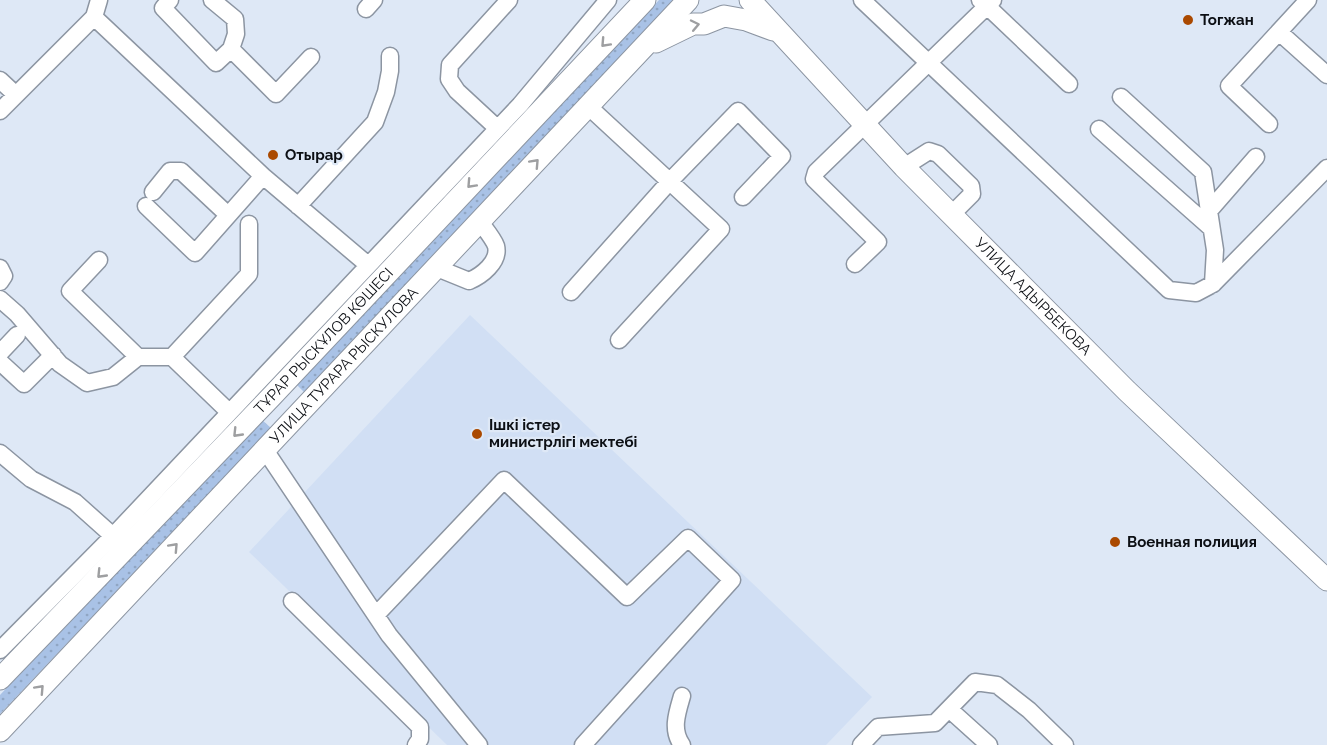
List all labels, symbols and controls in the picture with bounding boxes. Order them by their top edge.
place label: Тогжан [1200,11,1254,29]
marker: Тогжан [1181,13,1195,27]
one-way arrow [690,19,700,32]
one-way arrow [601,36,612,46]
place label: Отырар [285,146,343,164]
marker: Отырар [266,148,280,162]
one-way arrow [528,160,539,171]
one-way arrow [467,178,478,188]
street label: УЛИЦА АДЫРБЕКОВА [971,234,1095,359]
street label: ТҰРАР РЫСКҰЛОВ КӨШЕСІ [250,264,397,418]
street label: УЛИЦА ТУРАРА РЫСКУЛОВА [266,283,422,447]
place label: Ішкі істер министрлігі мектебі [489,416,637,451]
one-way arrow [233,426,244,437]
marker: Ішкі істер министрлігі мектебі [470,427,484,441]
place label: Военная полиция [1127,533,1257,551]
marker: Военная полиция [1108,535,1122,549]
one-way arrow [167,543,178,554]
one-way arrow [98,566,109,577]
one-way arrow [33,685,44,696]

